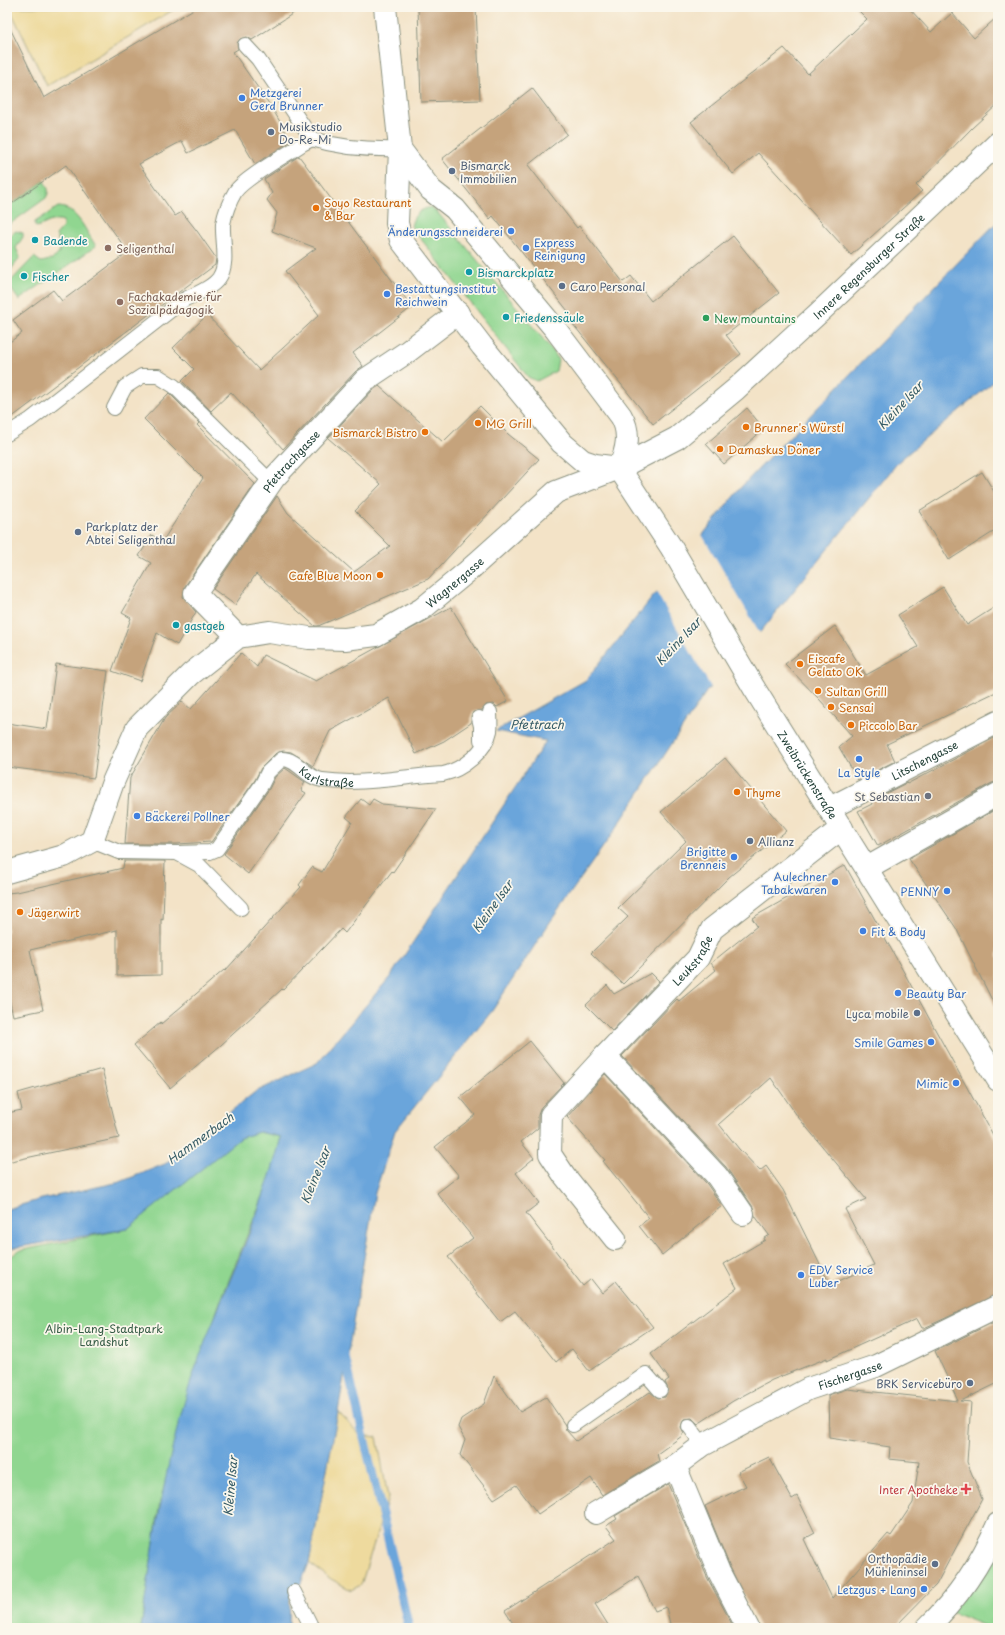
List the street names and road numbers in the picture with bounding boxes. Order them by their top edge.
street label: Innere Regensburger Straße [809,208,928,323]
street label: Pfettrachgasse [258,426,324,496]
street label: Wagnergasse [422,553,487,611]
street label: Zweibrückenstraße [774,727,842,822]
street label: Litschengasse [888,735,961,784]
street label: Karlstraße [296,762,354,790]
street label: Leukstraße [668,932,716,989]
street label: Fischergasse [816,1356,885,1394]

